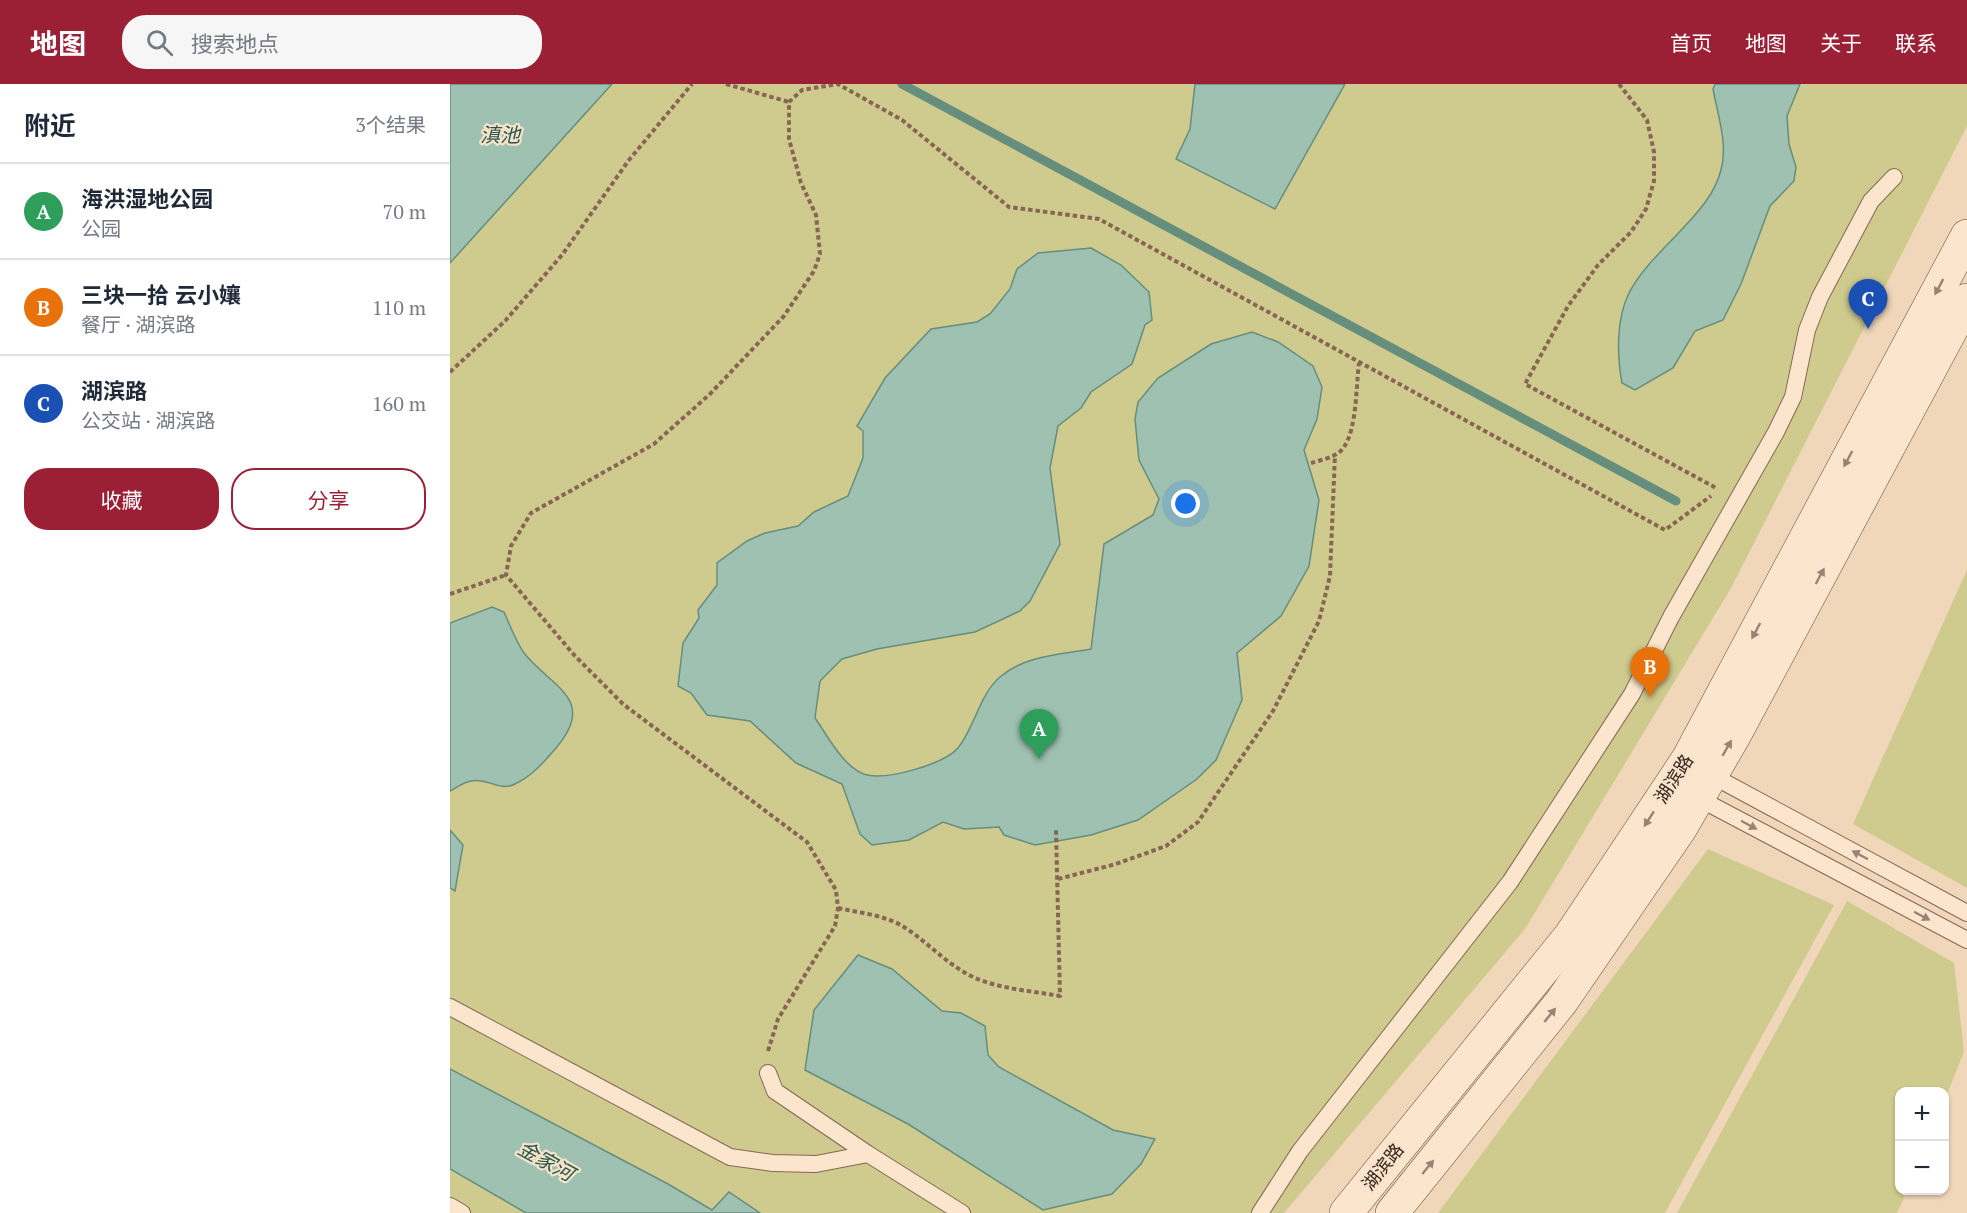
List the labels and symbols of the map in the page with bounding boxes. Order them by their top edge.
water label: 滇池 [480,121,522,148]
one-way arrow [1935,278,1945,296]
pin: C [1848,280,1888,329]
one-way arrow [1843,451,1853,468]
your location [1171,489,1200,518]
one-way arrow [1815,567,1825,584]
one-way arrow [1751,623,1761,640]
pin: B [1630,648,1670,697]
pin: A [1020,710,1058,759]
one-way arrow [1722,740,1733,756]
street label: 湖滨路 [1648,749,1698,808]
one-way arrow [1643,810,1654,827]
one-way arrow [1741,820,1758,830]
one-way arrow [1851,850,1868,860]
one-way arrow [1914,911,1931,921]
one-way arrow [1544,1007,1557,1023]
water label: 金家河 [513,1134,583,1189]
street label: 湖滨路 [1356,1138,1409,1195]
one-way arrow [1422,1160,1434,1175]

